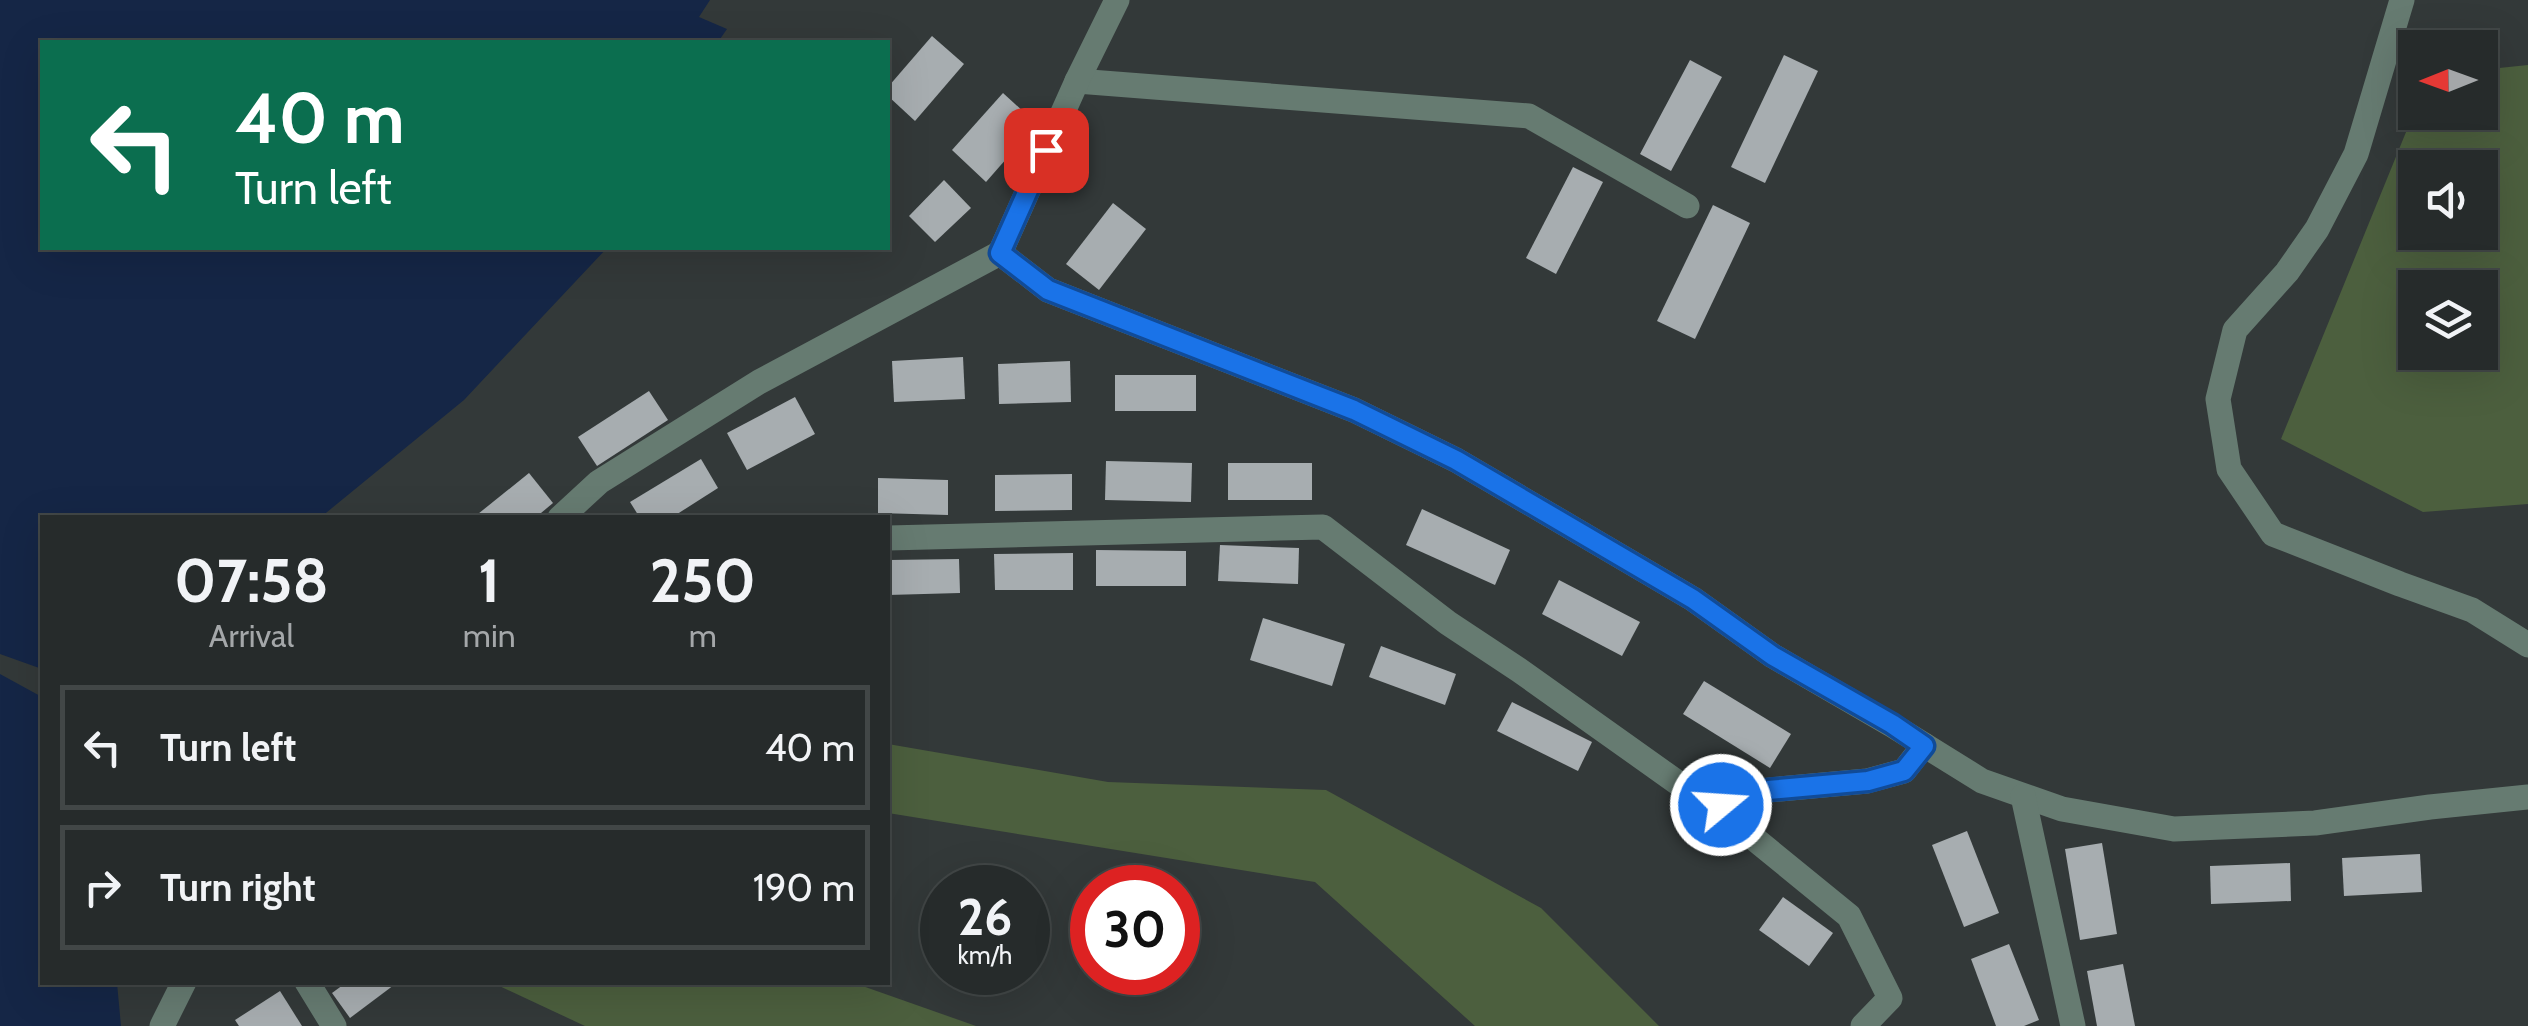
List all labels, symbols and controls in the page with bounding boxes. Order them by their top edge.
north arrow [2398,30,2498,130]
map controls [2398,30,2498,370]
text: 40 m [235,75,404,161]
icon: left [70,80,200,210]
pin [1004,108,1089,193]
icon: arrive [1019,123,1074,178]
button: sound [2398,150,2498,250]
text: Turn left [235,161,392,215]
button: layers [2398,270,2498,370]
text: 07:58 [174,544,329,617]
text: 1 [478,544,500,617]
text: 250 [650,544,756,617]
text: Arrival [209,616,294,655]
text: min [463,616,516,655]
text: m [689,616,717,655]
icon: left [75,720,130,775]
text: Turn left [160,724,296,771]
text: 40 m [765,724,855,771]
position arrow [1669,753,1773,857]
icon: right [75,860,130,915]
text: Turn right [160,864,316,911]
text: 190 m [753,864,855,911]
speed limit sign: 30 [1070,865,1200,995]
text: 26 [958,887,1012,948]
text: km/h [958,940,1012,970]

